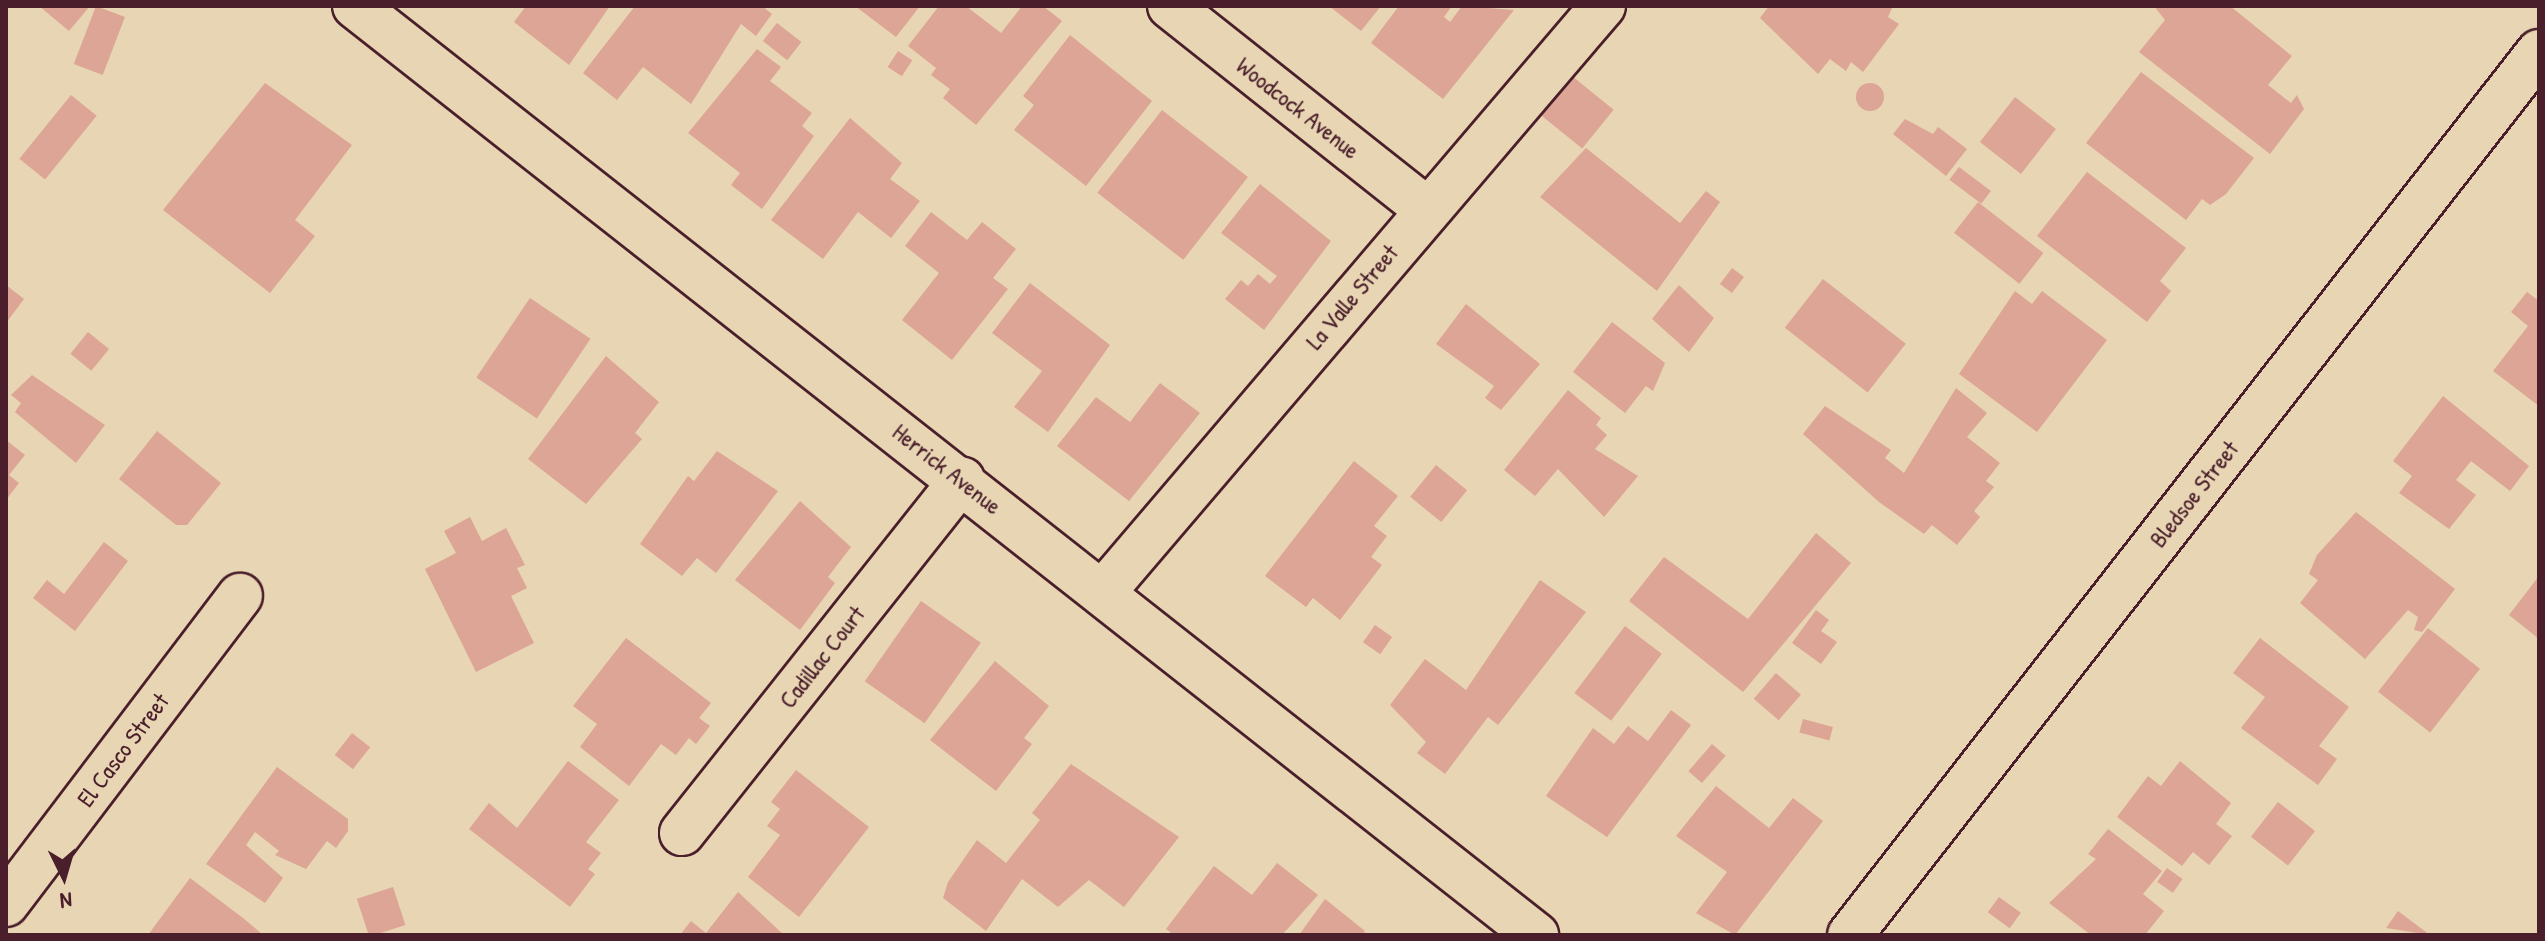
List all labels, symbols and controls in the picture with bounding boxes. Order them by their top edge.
street label: Woodcock Avenue [1231,51,1365,165]
street label: La Valle Street [1300,239,1404,355]
street label: Herrick Avenue [887,418,1007,520]
street label: Bledsoe Street [2143,435,2245,553]
street label: Cadillac Court [773,600,871,714]
street label: El Casco Street [71,688,175,812]
north arrow [24,837,104,917]
text: N [59,885,73,916]

